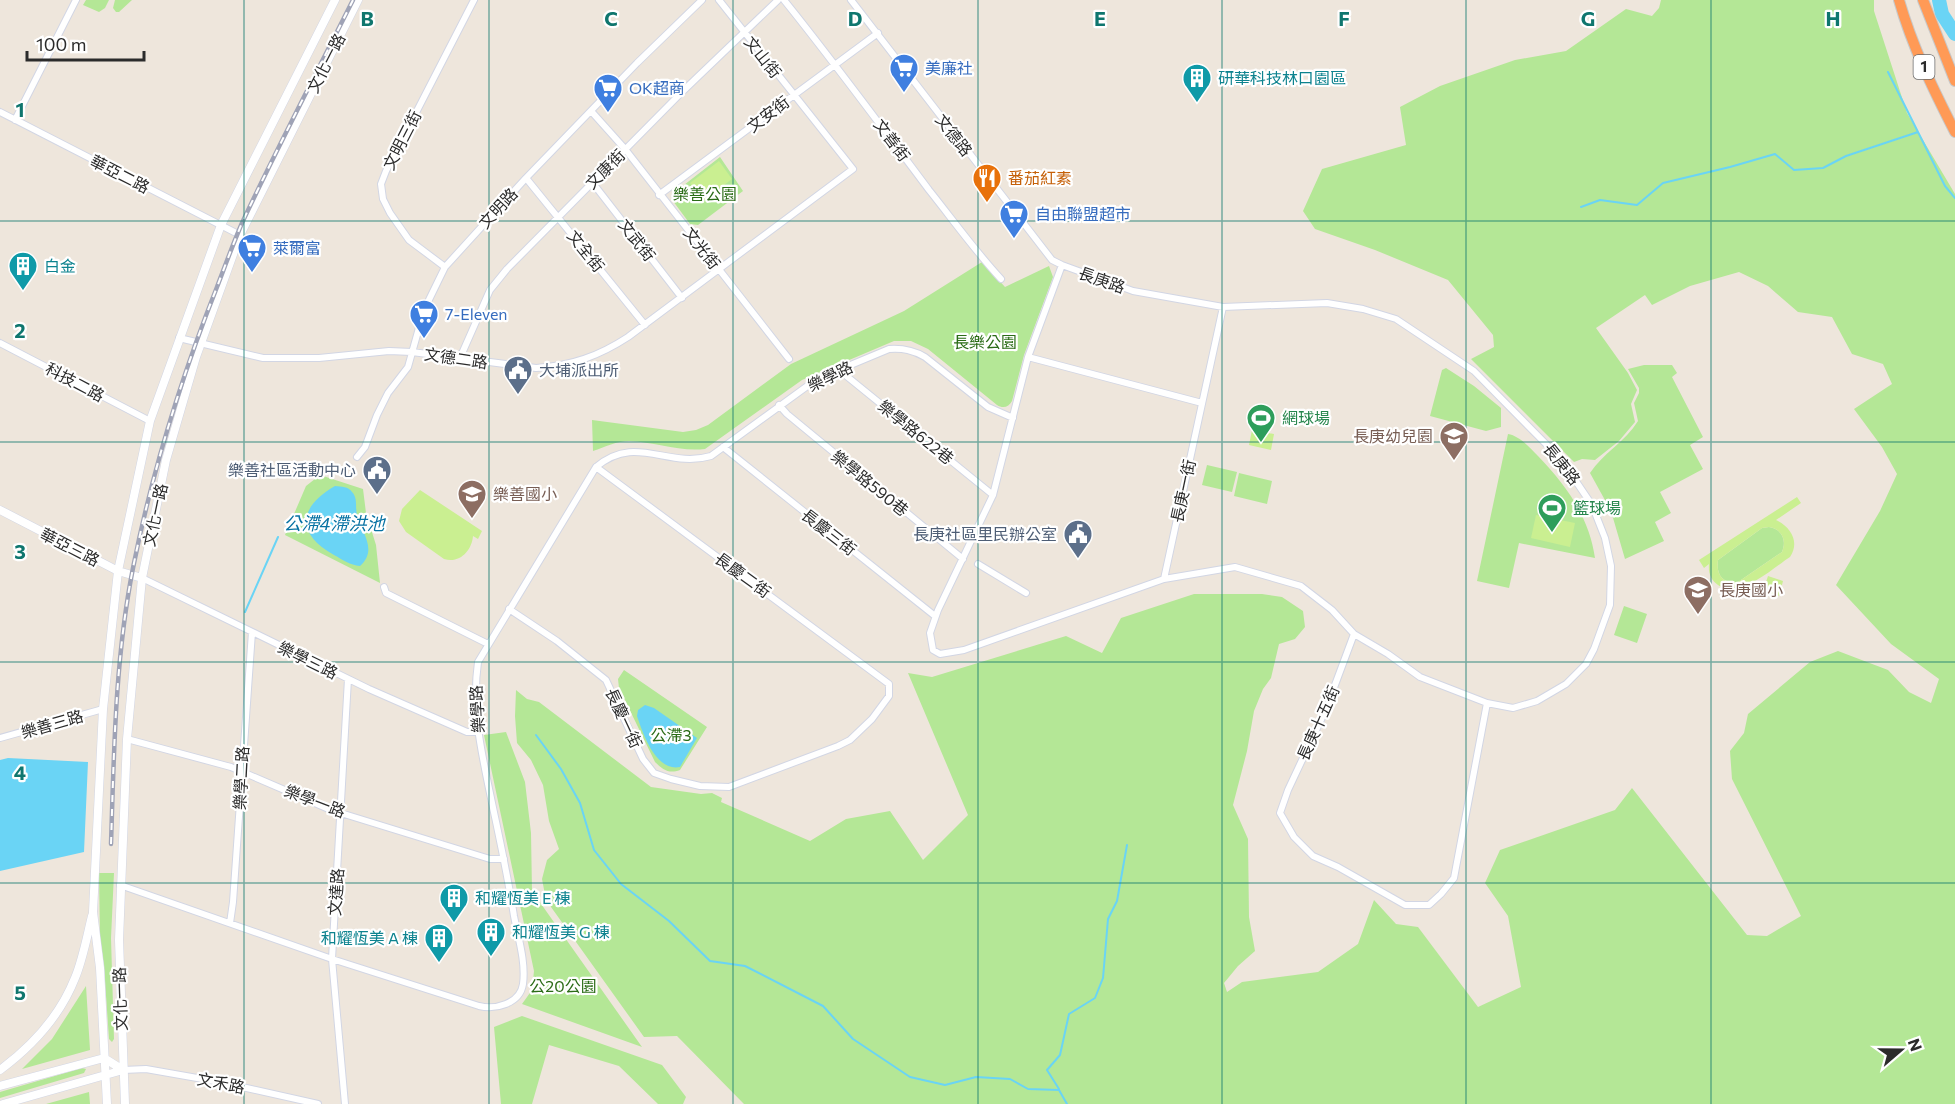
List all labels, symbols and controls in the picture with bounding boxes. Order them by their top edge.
text: B [360,6,374,30]
text: C [604,6,618,30]
text: D [848,6,862,30]
text: E [1094,6,1106,30]
text: F [1338,6,1350,30]
text: G [1581,6,1595,30]
text: H [1826,6,1841,30]
scale bar [27,24,144,62]
street label: 文化一路 [303,30,349,96]
street label: 文山街 [741,32,786,81]
text: 100 m [36,33,86,55]
supermarket icon: 美廉社 [888,52,920,94]
road number: 1 [1914,55,1934,79]
place label: 美廉社 [925,58,973,77]
building icon: 研華科技林口園區 [1181,62,1213,104]
place label: 研華科技林口園區 [1218,68,1346,87]
supermarket icon: OK超商 [592,72,624,114]
place label: OK超商 [629,78,685,97]
street label: 文安街 [743,92,793,136]
text: 1 [15,97,25,121]
street label: 文明三街 [379,107,425,173]
street label: 文德路 [932,110,977,159]
street label: 文善街 [870,115,914,165]
street label: 文康街 [581,145,628,192]
street label: 華亞二路 [87,151,153,197]
restaurant icon: 番茄紅素 [971,162,1003,204]
place label: 番茄紅素 [1008,168,1072,187]
street label: 文明路 [474,184,521,232]
park label: 樂善公園 [673,184,737,203]
supermarket icon: 自由聯盟超市 [998,198,1030,240]
place label: 自由聯盟超市 [1035,204,1131,223]
street label: 文武街 [615,215,660,264]
street label: 文光街 [680,223,725,272]
street label: 文全街 [564,226,609,275]
supermarket icon: 萊爾富 [236,232,268,274]
place label: 萊爾富 [273,238,321,257]
building icon: 白金 [7,250,39,292]
place label: 白金 [44,256,76,275]
street label: 長庚路 [1076,263,1128,296]
supermarket icon: 7-Eleven [408,298,440,340]
place label: 7-Eleven [445,304,508,323]
text: 2 [14,318,26,342]
park label: 長樂公園 [953,332,1017,351]
street label: 文德二路 [423,344,489,371]
public building icon: 大埔派出所 [502,354,534,396]
street label: 樂學路 [804,356,856,395]
street label: 科技二路 [43,358,108,405]
place label: 大埔派出所 [539,360,619,379]
street label: 樂學路622巷 [875,395,958,468]
sports icon: 網球場 [1245,402,1277,444]
place label: 網球場 [1282,408,1330,427]
school or university icon: 長庚幼兒園 [1438,420,1470,462]
place label: 長庚幼兒園 [1353,426,1433,445]
street label: 長庚路 [1540,439,1585,488]
street label: 樂學路590巷 [828,446,913,519]
public building icon: 樂善社區活動中心 [361,454,393,496]
street label: 長庚一街 [1167,458,1198,524]
place label: 樂善社區活動中心 [228,460,356,479]
school or university icon: 樂善國小 [456,478,488,520]
street label: 文化一路 [139,482,170,548]
place label: 樂善國小 [493,484,557,503]
sports icon: 籃球場 [1536,492,1568,534]
place label: 籃球場 [1573,498,1621,517]
street label: 長慶三街 [798,504,860,559]
water label: 公滯4滯洪池 [284,512,386,534]
public building icon: 長庚社區里民辦公室 [1062,518,1094,560]
street label: 華亞三路 [37,524,103,570]
place label: 長庚社區里民辦公室 [913,524,1057,543]
text: 3 [14,539,26,563]
street label: 長慶二街 [712,548,775,601]
school or university icon: 長庚國小 [1682,574,1714,616]
place label: 長庚國小 [1719,580,1783,599]
street label: 樂學三路 [275,637,341,682]
street label: 長庚十五街 [1293,682,1342,763]
street label: 樂學路 [466,685,487,733]
street label: 長慶一街 [602,685,647,751]
street label: 樂善三路 [18,706,85,741]
park label: 公滯3 [650,725,692,744]
street label: 樂學二路 [229,746,252,810]
text: 4 [14,760,26,784]
street label: 樂學一路 [282,780,348,821]
street label: 文達路 [324,867,347,917]
building icon: 和耀恆美 E 棟 [438,882,470,924]
place label: 和耀恆美 E 棟 [475,888,571,907]
building icon: 和耀恆美 G 棟 [475,916,507,958]
building icon: 和耀恆美 A 棟 [423,922,455,964]
place label: 和耀恆美 G 棟 [512,922,610,941]
place label: 和耀恆美 A 棟 [321,928,418,947]
street label: 文化一路 [109,967,130,1031]
park label: 公20公園 [529,976,597,995]
text: 5 [14,980,26,1004]
north arrow [1871,1020,1931,1080]
text: N [1905,1036,1927,1054]
street label: 文禾路 [196,1069,246,1096]

